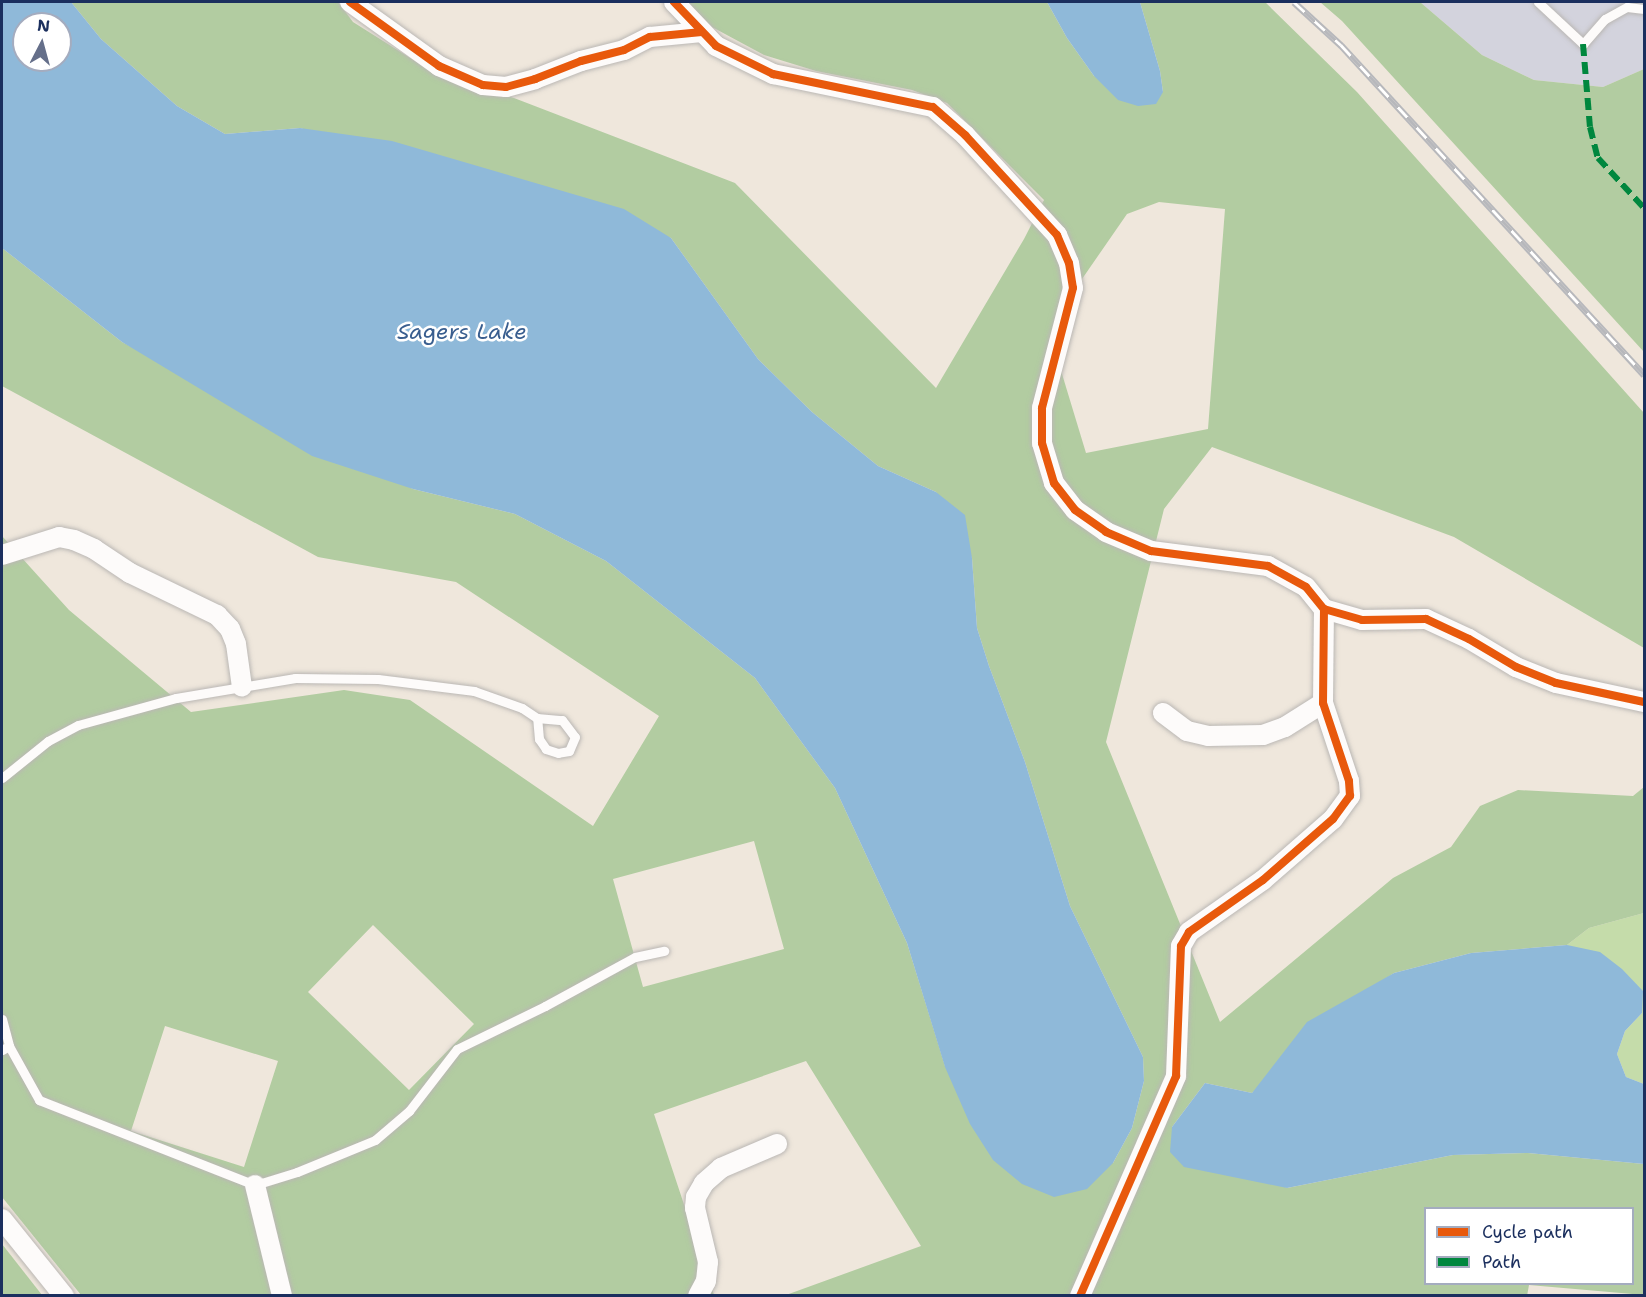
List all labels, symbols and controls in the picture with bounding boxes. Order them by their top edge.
north arrow [12,12,72,72]
text: N [36,14,51,37]
water label: Sagers Lake [397,319,527,345]
legend [1424,1207,1634,1285]
text: Cycle path [1482,1220,1573,1244]
text: Path [1482,1250,1521,1274]

